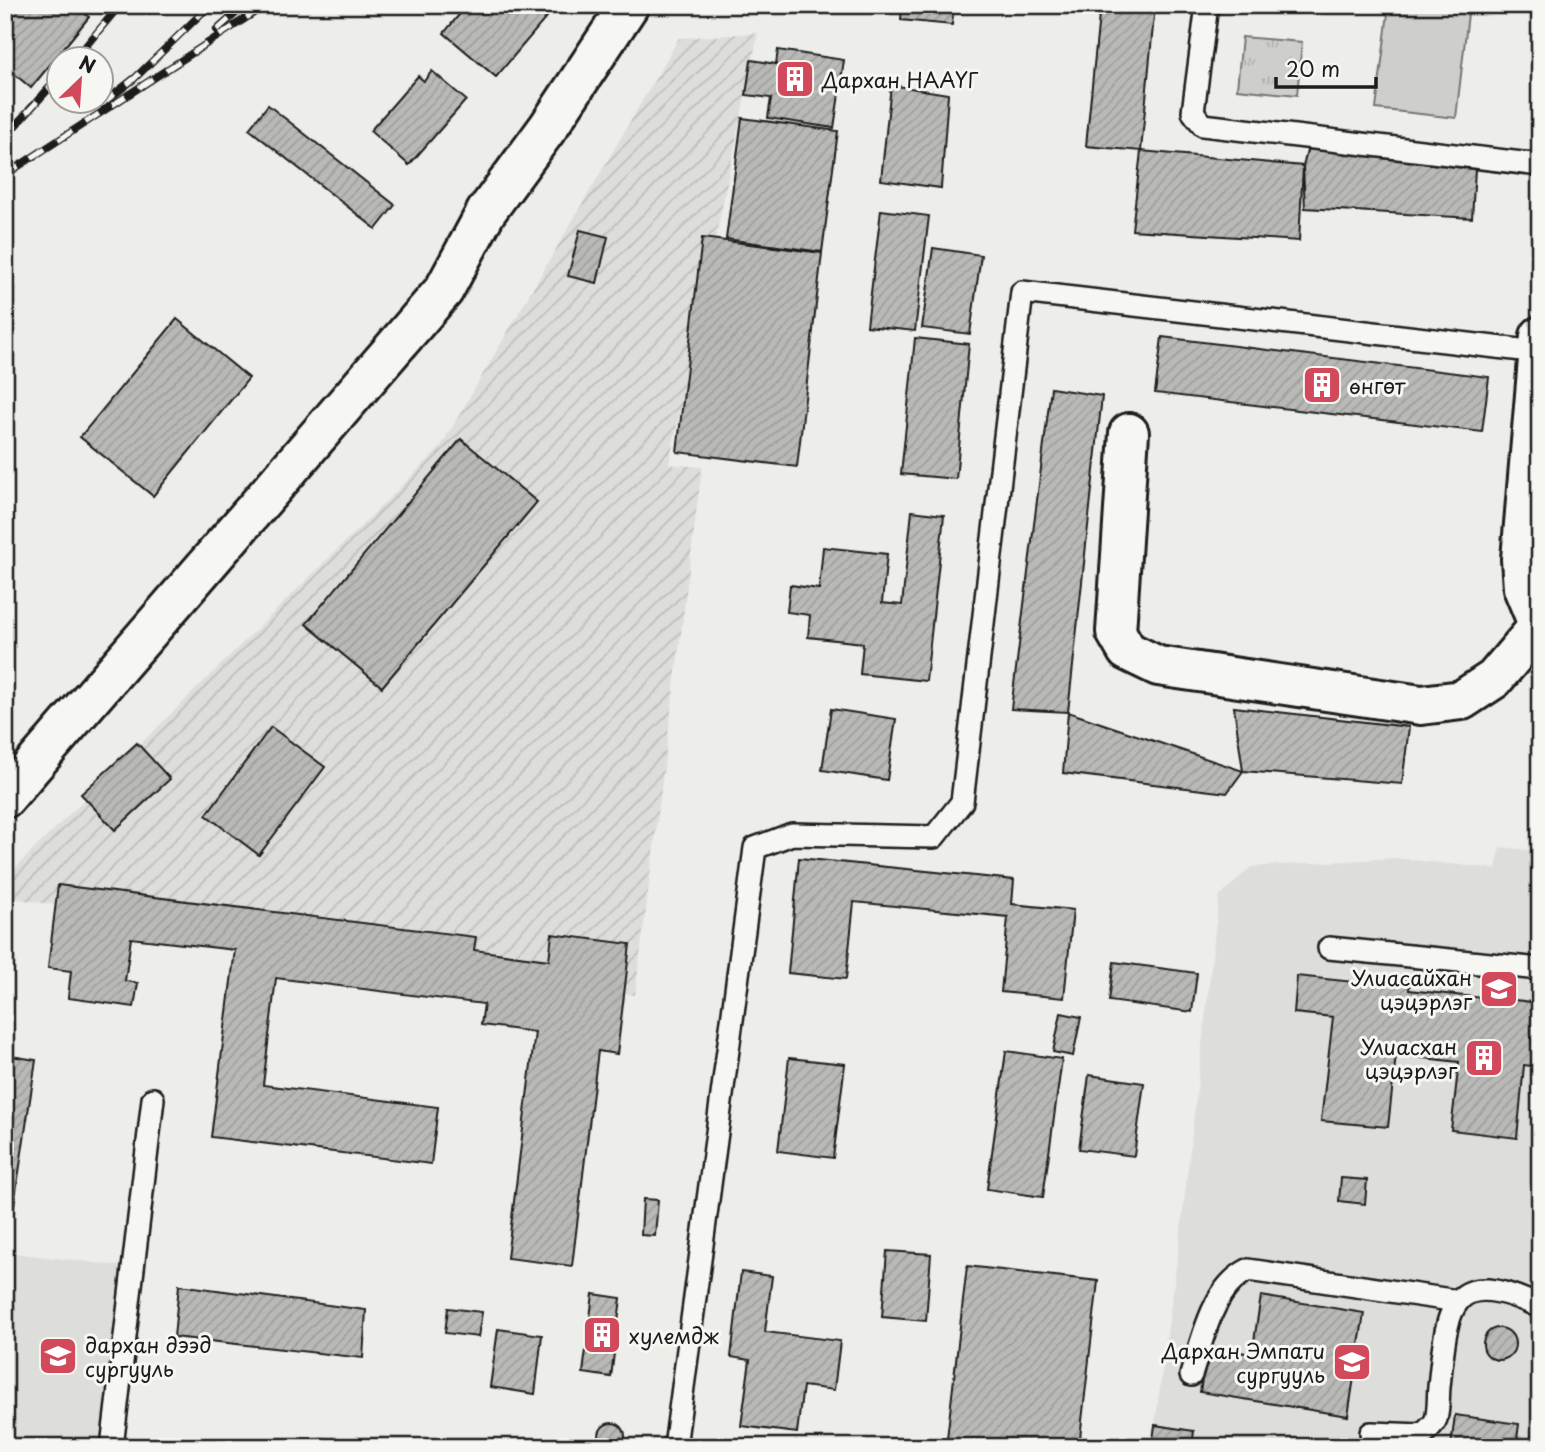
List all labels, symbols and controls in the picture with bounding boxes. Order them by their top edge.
north arrow [46,46,116,116]
scale bar [1276,46,1375,90]
text: N [75,48,100,80]
text: 20 m [1286,52,1340,84]
building icon: Дархан НААҮГ [774,58,816,100]
place label: Дархан НААҮГ [821,63,979,95]
building icon: өнгөт [1301,364,1343,406]
place label: өнгөт [1349,369,1406,401]
place label: Улиасайхан цэцэрлэг [1351,961,1473,1017]
school or university icon: Улиасайхан цэцэрлэг [1478,968,1520,1010]
place label: Улиасхан цэцэрлэг [1360,1030,1458,1086]
building icon: Улиасхан цэцэрлэг [1463,1037,1505,1079]
building icon: хулемдж [581,1314,623,1356]
place label: хулемдж [629,1319,720,1351]
place label: дархан дээд сургууль [85,1328,212,1384]
place label: Дархан Эмпати сургууль [1161,1334,1325,1390]
school or university icon: дархан дээд сургууль [37,1335,79,1377]
school or university icon: Дархан Эмпати сургууль [1331,1341,1373,1383]

